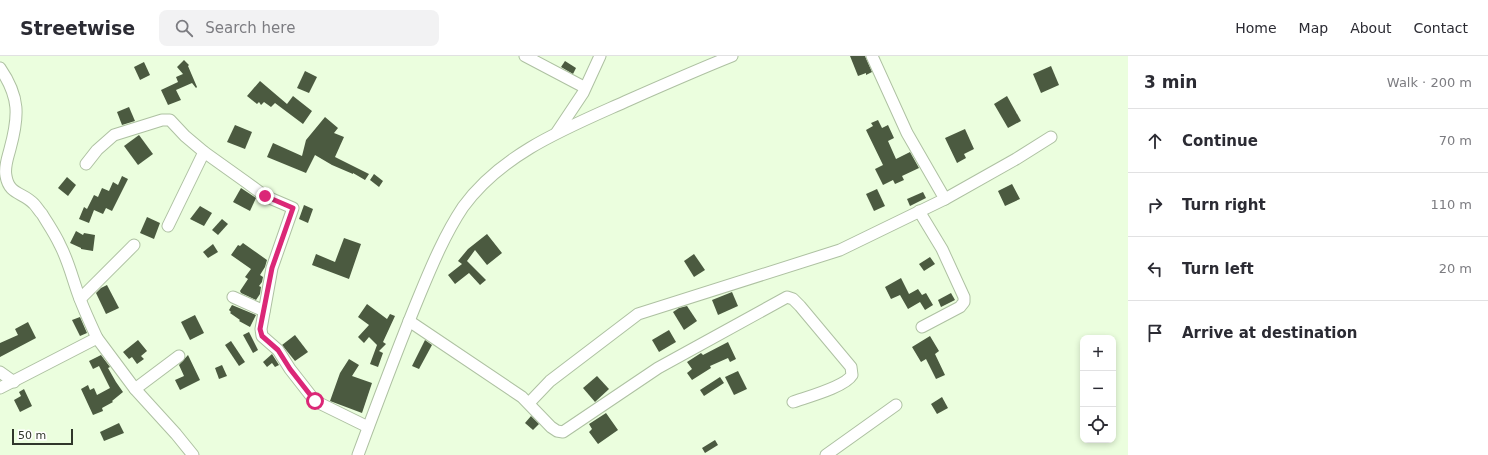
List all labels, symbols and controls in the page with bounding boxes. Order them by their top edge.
search box [159,10,439,46]
text: Streetwise [20,17,135,39]
icon: search [173,17,195,39]
text: Search here [205,19,295,37]
text: Home [1235,20,1277,36]
text: Map [1299,20,1328,36]
text: About [1350,20,1392,36]
text: Contact [1414,20,1468,36]
text: 3 min [1144,72,1197,92]
text: Walk · 200 m [1387,75,1472,90]
icon: ahead [1144,130,1166,152]
text: Continue [1182,132,1258,150]
text: 70 m [1439,133,1472,148]
route end [256,187,274,205]
icon: right [1144,194,1166,216]
text: Turn right [1182,196,1266,214]
text: 110 m [1430,197,1472,212]
icon: left [1144,258,1166,280]
text: Turn left [1182,260,1254,278]
text: 20 m [1439,261,1472,276]
icon: arrive [1144,322,1166,344]
text: Arrive at destination [1182,324,1357,342]
map controls [1080,335,1116,443]
button: + [1080,335,1116,371]
button: − [1080,371,1116,407]
route start [306,392,324,410]
button: locate [1080,407,1116,443]
scale bar [12,427,73,446]
text: 50 m [18,429,46,442]

